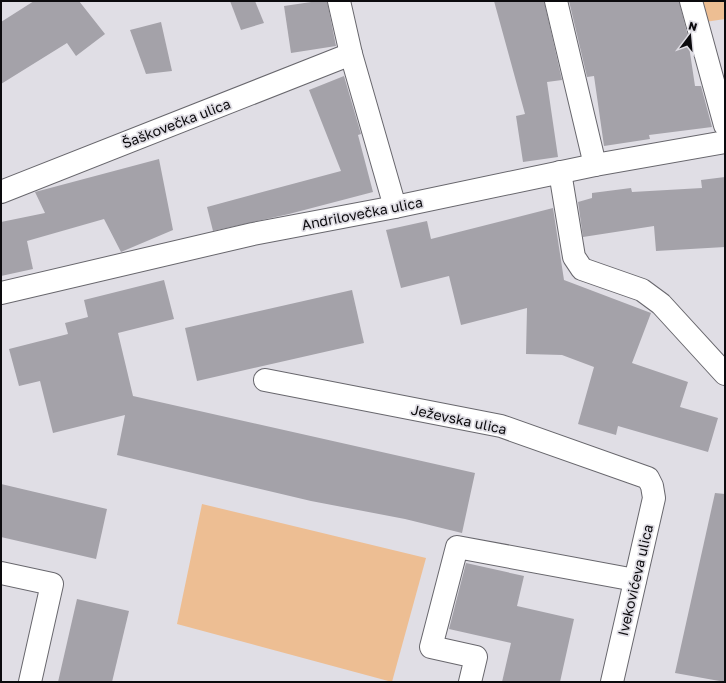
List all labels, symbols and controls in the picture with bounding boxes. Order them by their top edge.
north arrow [670,16,710,56]
text: N [687,19,699,33]
street label: Šaškovečka ulica [119,94,233,152]
street label: Andrilovečka ulica [300,193,424,233]
street label: Ježevska ulica [410,401,508,437]
street label: Ivekovićeva ulica [614,523,656,637]

